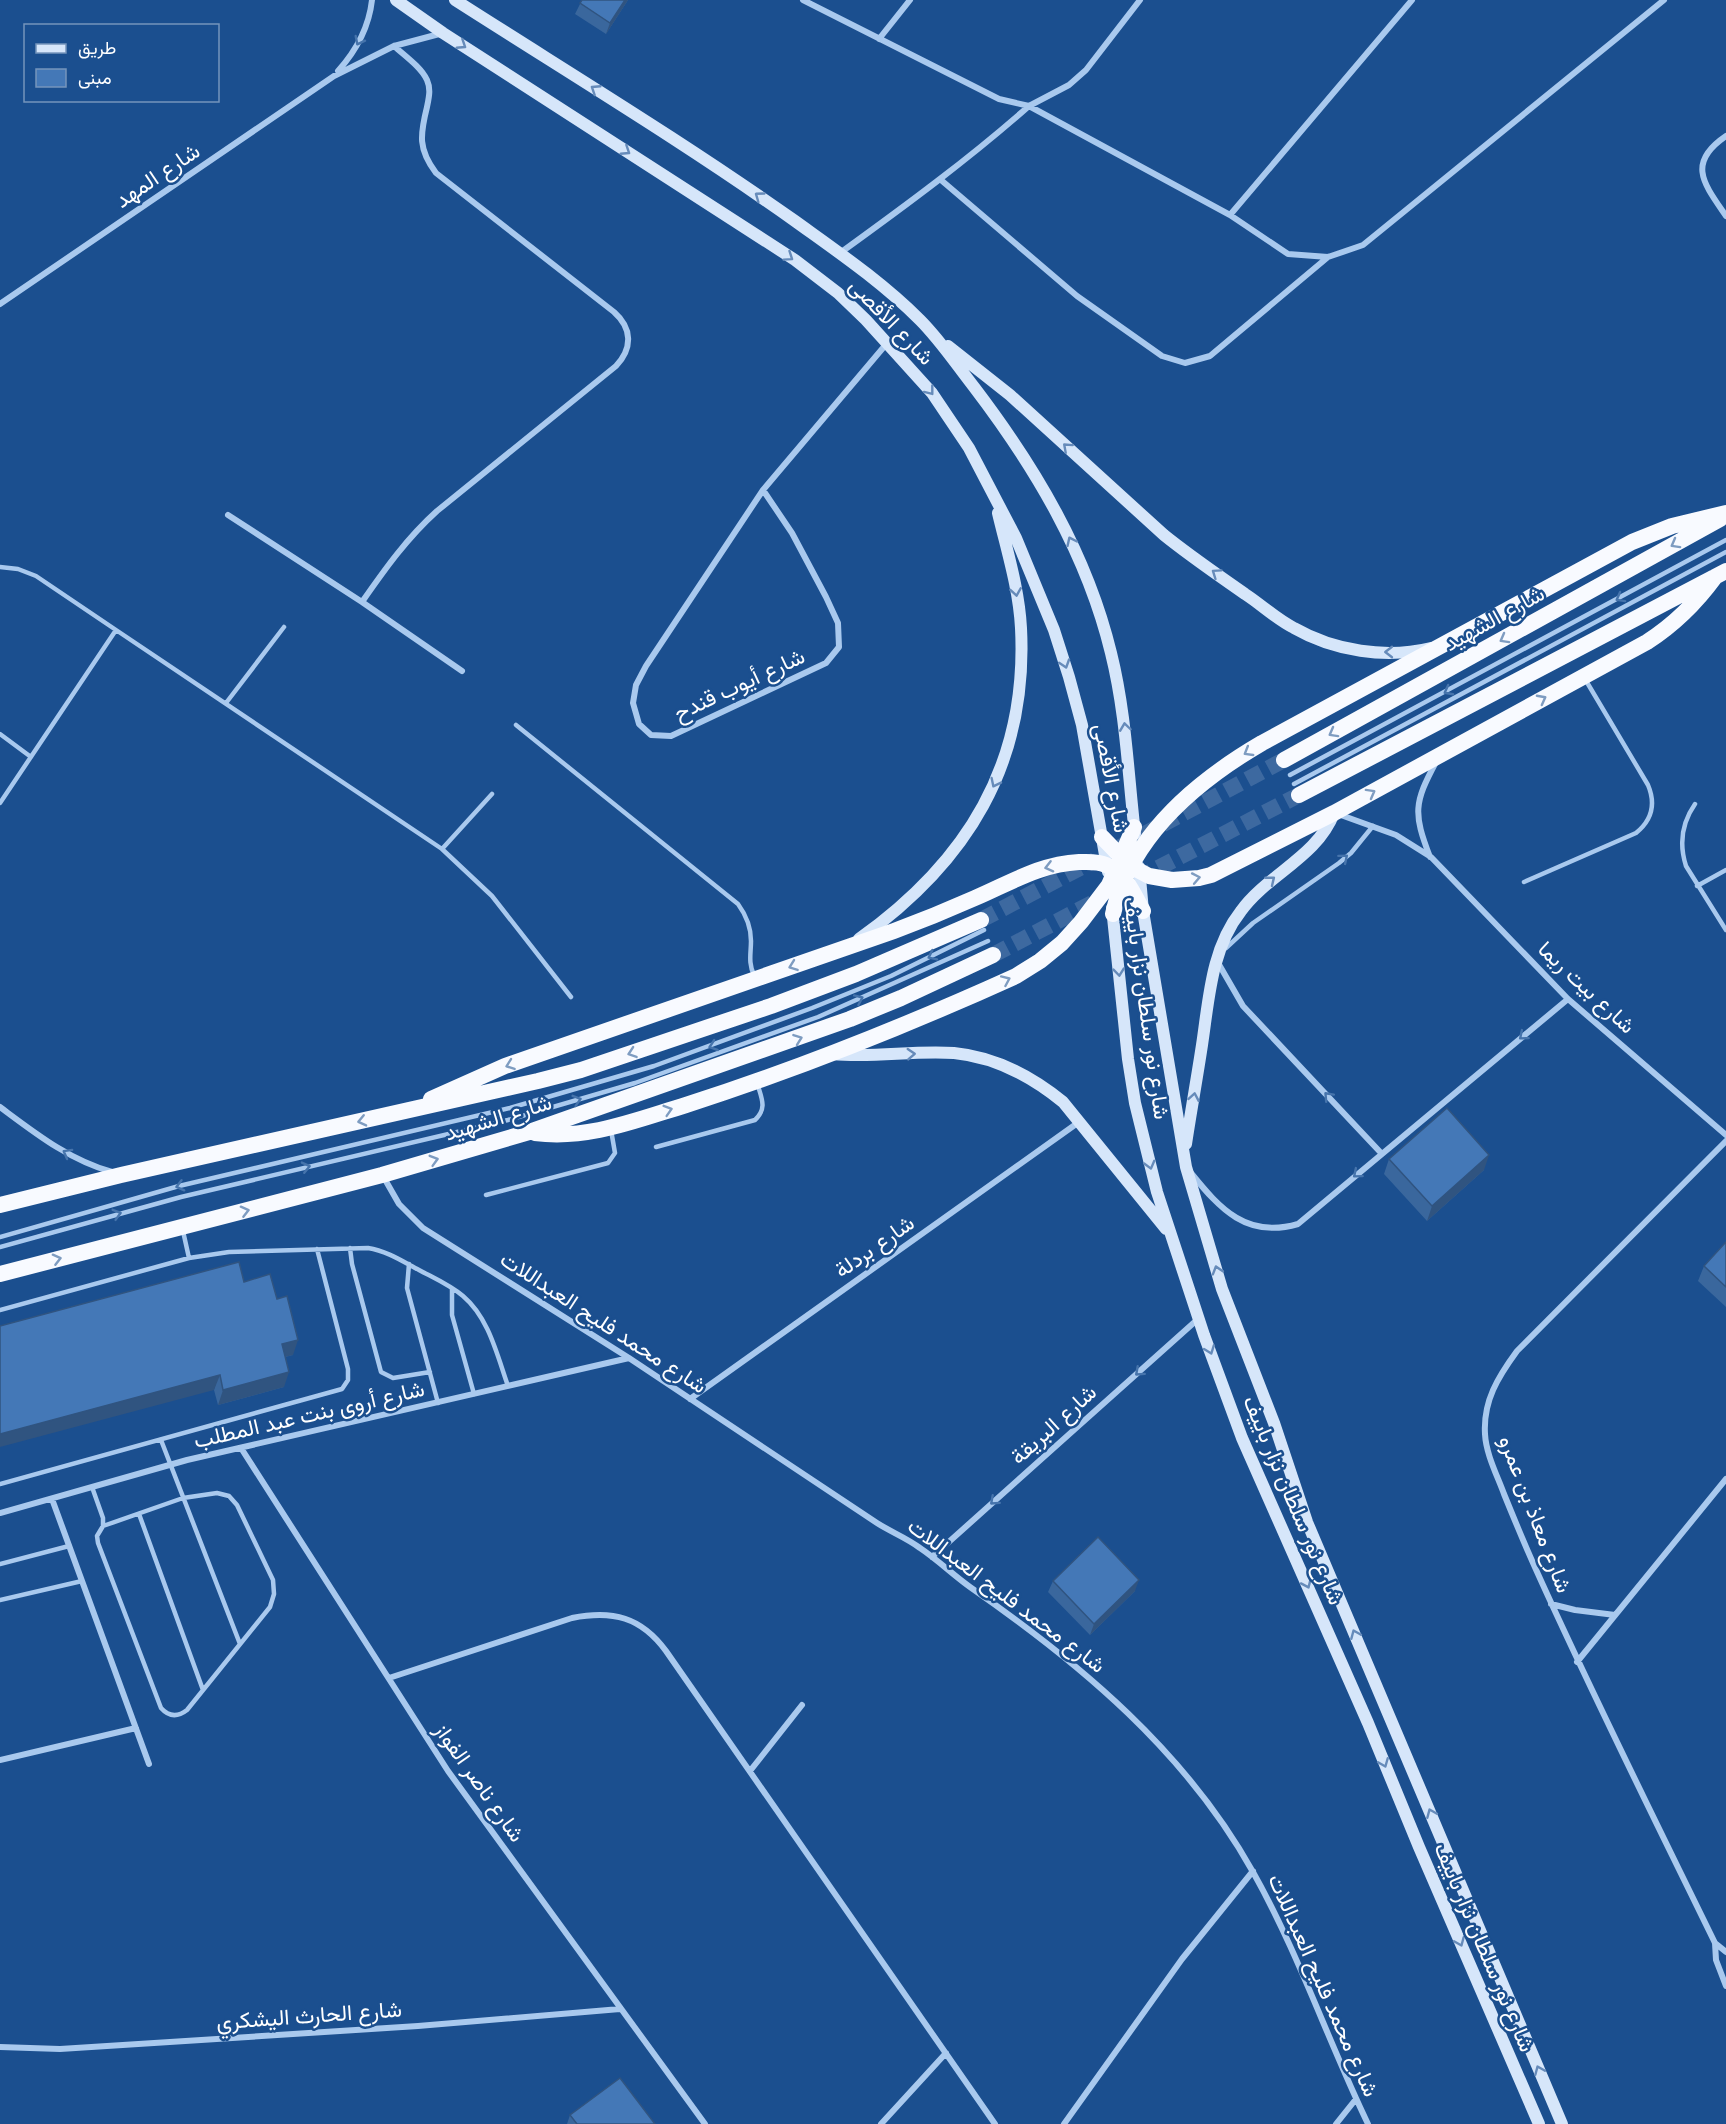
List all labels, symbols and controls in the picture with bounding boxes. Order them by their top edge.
legend [24,24,219,102]
one-way arrow [354,35,366,46]
text: طريق [78,36,116,59]
one-way arrow [456,37,466,49]
text: مبنى [78,66,112,89]
one-way arrow [591,86,602,97]
street label: شارع المهد [109,136,205,214]
one-way arrow [619,143,630,154]
one-way arrow [755,192,766,203]
one-way arrow [783,250,794,261]
street label: شارع الأقصى [843,271,941,371]
one-way arrow [922,384,933,395]
one-way arrow [1064,443,1074,454]
one-way arrow [1066,536,1078,547]
one-way arrow [1671,537,1681,548]
one-way arrow [1211,569,1222,580]
street label: شارع الشهيد [1439,579,1550,658]
one-way arrow [1010,587,1022,596]
one-way arrow [1615,591,1626,602]
one-way arrow [1500,632,1510,643]
street label: شارع أيوب قندح [669,641,810,728]
one-way arrow [1385,646,1394,658]
one-way arrow [1058,658,1070,669]
one-way arrow [1444,684,1454,695]
one-way arrow [1535,695,1546,706]
street label: شارع الأقصى [1087,721,1136,835]
one-way arrow [1119,723,1131,732]
one-way arrow [1329,726,1340,737]
one-way arrow [1244,744,1254,756]
one-way arrow [990,776,1002,787]
one-way arrow [1364,788,1375,800]
one-way arrow [1337,855,1348,866]
one-way arrow [1044,859,1054,872]
one-way arrow [1191,872,1201,885]
one-way arrow [1264,876,1275,887]
street label: شارع نور سلطان نزار باييف [1117,895,1176,1121]
street label: شارع بيت ريما [1532,935,1642,1040]
one-way arrow [927,948,938,960]
one-way arrow [788,959,799,972]
one-way arrow [1112,968,1124,977]
one-way arrow [1000,976,1011,988]
one-way arrow [853,994,864,1006]
one-way arrow [1519,1029,1530,1040]
one-way arrow [792,1033,803,1046]
one-way arrow [708,1038,719,1051]
one-way arrow [627,1045,638,1058]
one-way arrow [907,1047,916,1060]
one-way arrow [505,1057,516,1070]
street label: شارع الشهيد [441,1087,555,1148]
one-way arrow [1187,1092,1199,1101]
one-way arrow [1324,1092,1335,1103]
one-way arrow [571,1095,582,1107]
one-way arrow [662,1105,673,1118]
one-way arrow [357,1114,367,1127]
one-way arrow [63,1149,73,1160]
one-way arrow [428,1155,439,1167]
one-way arrow [1142,1159,1155,1169]
one-way arrow [301,1161,311,1174]
one-way arrow [1353,1167,1364,1178]
one-way arrow [175,1179,185,1192]
one-way arrow [240,1205,250,1218]
street label: شارع بردلة [829,1208,920,1285]
one-way arrow [111,1209,122,1221]
street label: شارع محمد فليح العبداللات [495,1245,713,1400]
one-way arrow [51,1254,61,1267]
one-way arrow [1212,1265,1224,1275]
one-way arrow [1202,1344,1215,1355]
one-way arrow [1135,1365,1146,1376]
street label: شارع أروى بنت عبد المطلب [191,1374,427,1455]
street label: شارع البريقة [1004,1378,1103,1471]
street label: شارع نور سلطان نزار باييف [1236,1391,1351,1609]
street label: شارع معاذ بن عمرو [1492,1431,1579,1597]
one-way arrow [990,1494,1001,1505]
street label: شارع محمد فليح العبداللات [902,1511,1112,1679]
one-way arrow [1300,1577,1312,1588]
one-way arrow [1350,1629,1362,1640]
street label: شارع ناصر الفواز [427,1716,531,1848]
one-way arrow [1377,1756,1389,1767]
one-way arrow [1426,1809,1438,1820]
street label: شارع نور سلطان نزار باييف [1427,1838,1542,2056]
street label: شارع محمد فليح العبداللات [1261,1869,1386,2101]
one-way arrow [1453,1936,1465,1947]
street label: شارع الحارث اليشكري [215,1995,403,2040]
one-way arrow [1535,2065,1547,2076]

